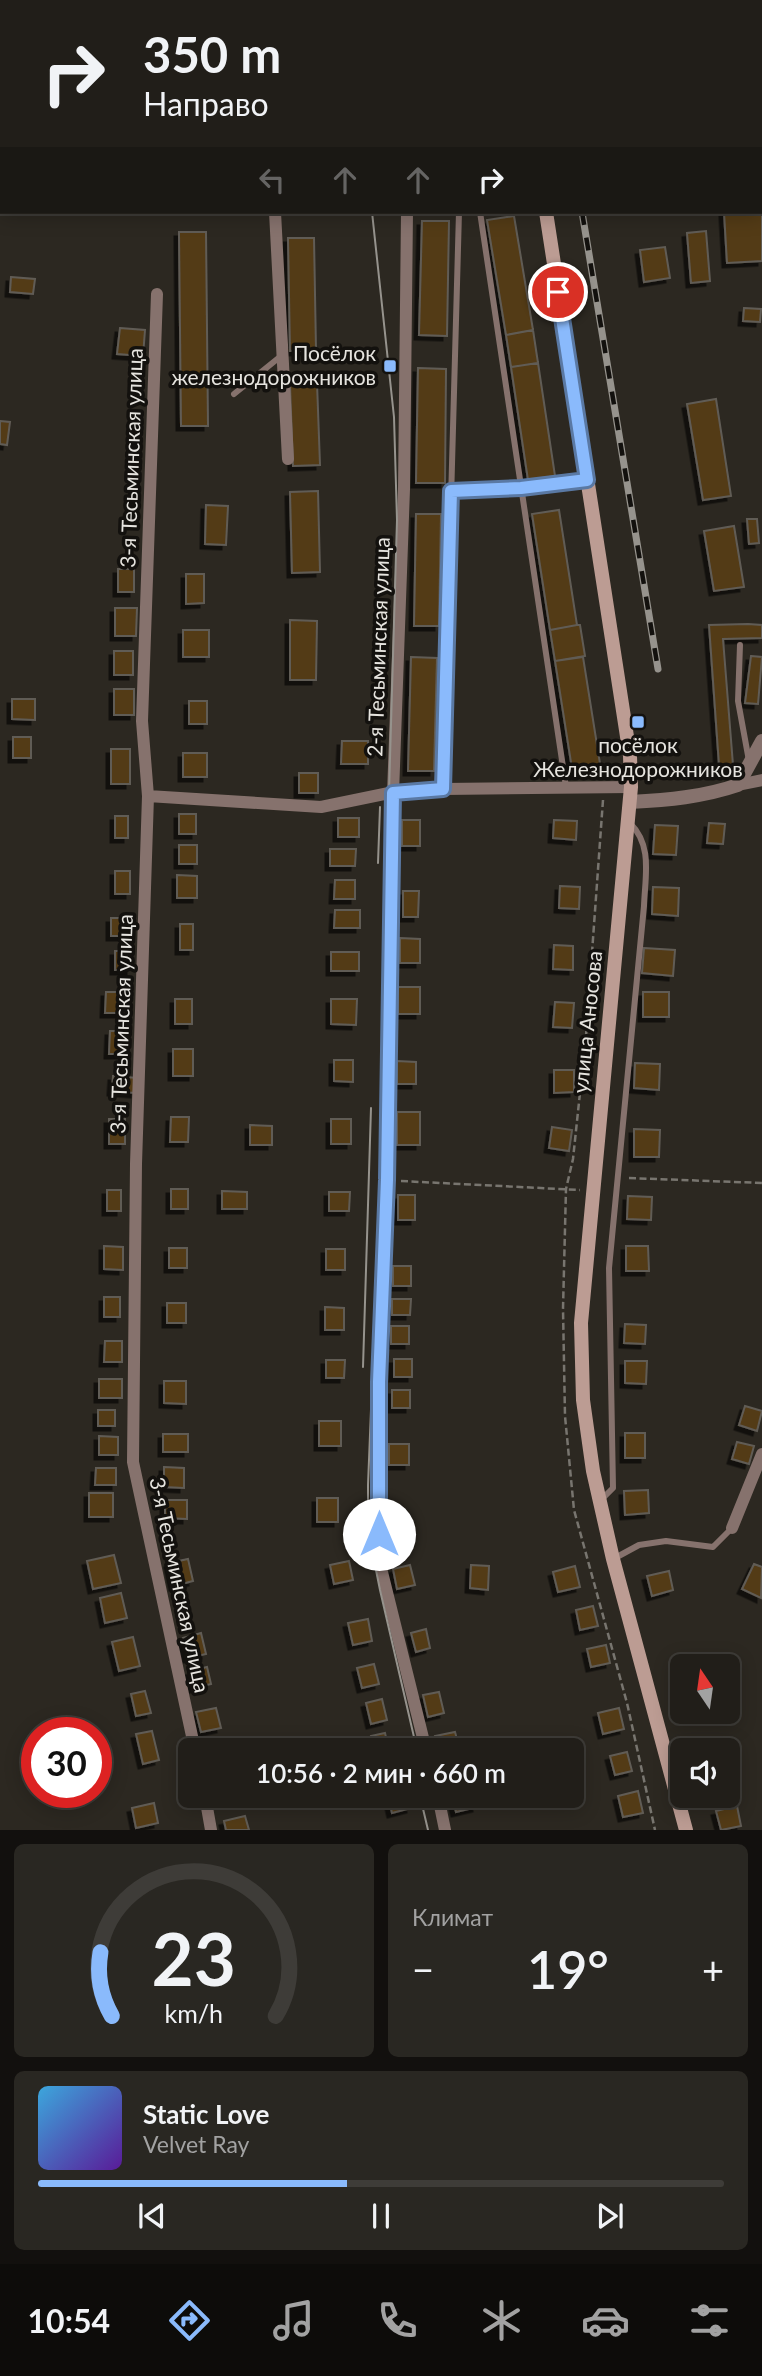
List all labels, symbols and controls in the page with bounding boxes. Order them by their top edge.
text: 350 m [143,25,281,83]
icon: right [28,28,119,119]
text: Направо [143,84,269,123]
icon: left [253,161,291,199]
icon: ahead [326,161,364,199]
icon: ahead [399,161,437,199]
icon: right [472,161,510,199]
pin [528,262,588,322]
icon: arrive [539,273,577,311]
place label: Посёлок железнодорожников [171,340,376,389]
street label: 3-я Тесьминская улица [114,348,147,568]
marker: Посёлок железнодорожников [382,358,398,374]
street label: 2-я Тесьминская улица [361,537,394,757]
marker: посёлок Железнодорожников [630,714,646,730]
place label: посёлок Железнодорожников [533,732,743,781]
street label: 3-я Тесьминская улица [104,914,137,1134]
street label: улица Аносова [567,949,606,1094]
street label: 3-я Тесьминская улица [145,1475,216,1695]
position arrow [342,1497,416,1571]
north arrow [670,1654,740,1724]
map controls [670,1654,740,1808]
speed limit sign: 30 [21,1717,112,1808]
button: sound [670,1738,740,1808]
text: 10:56 · 2 мин · 660 m [256,1757,506,1789]
text: Климат [412,1903,493,1931]
text: 23 [152,1915,236,2003]
text: 19° [527,1938,609,2000]
text: − [412,1946,434,1992]
text: + [702,1946,724,1992]
text: km/h [165,1998,223,2028]
text: Static Love [143,2098,270,2130]
text: Velvet Ray [143,2130,249,2158]
icon: previous [133,2197,171,2235]
icon: pause [362,2197,400,2235]
icon: next [591,2197,629,2235]
icon: directions [165,2296,214,2345]
icon: music [269,2296,318,2345]
icon: phone [373,2296,422,2345]
icon: climate [477,2296,526,2345]
icon: car [581,2296,630,2345]
icon: filters [685,2296,734,2345]
text: 10:54 [28,2301,110,2340]

